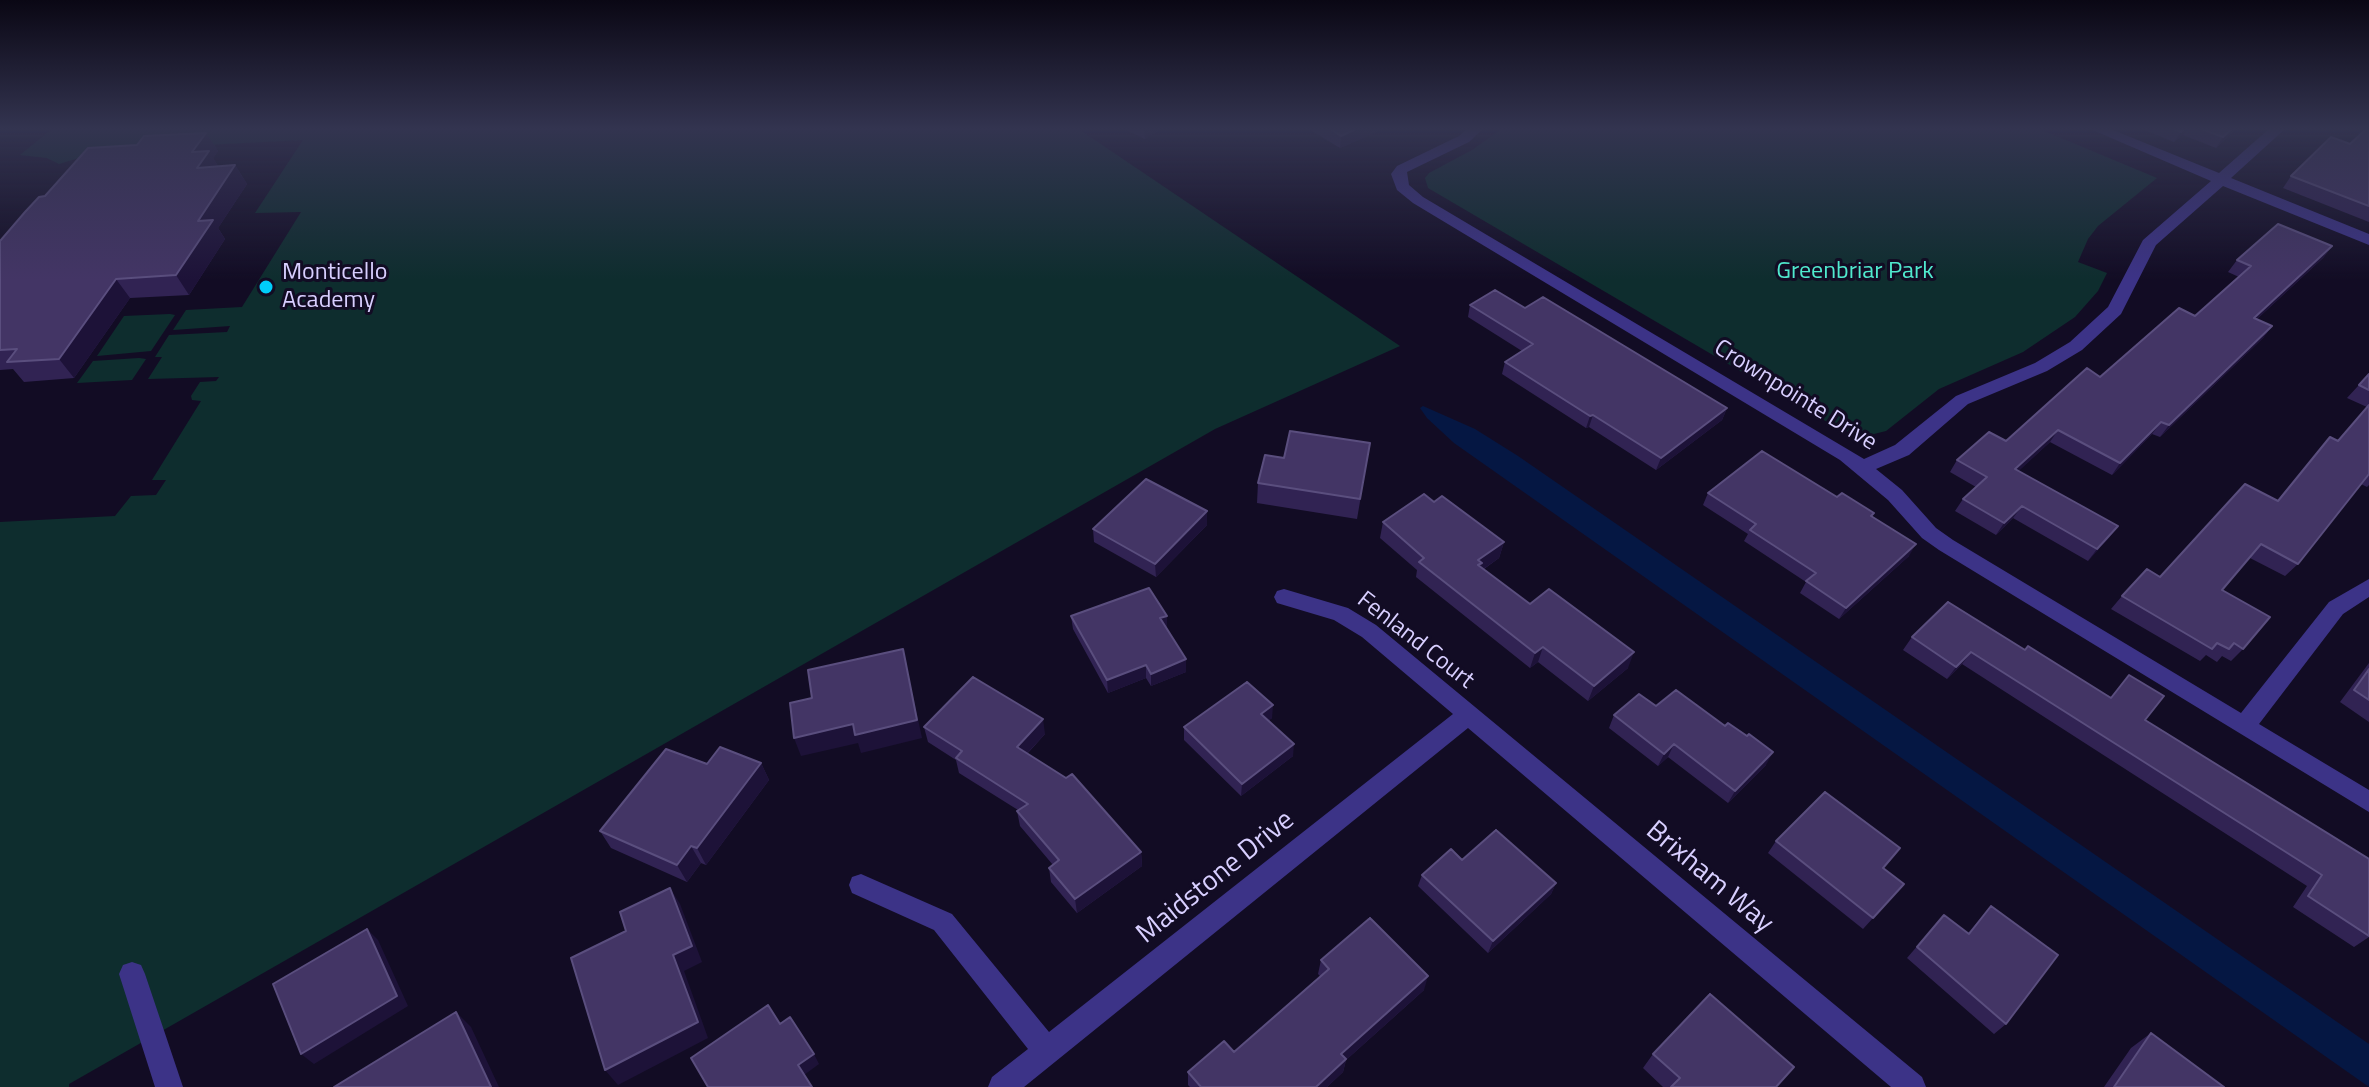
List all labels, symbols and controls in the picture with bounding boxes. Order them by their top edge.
park label: Greenbriar Park [1776,258,1934,286]
place label: Monticello Academy [282,259,387,315]
marker: Monticello Academy [257,278,275,296]
street label: Crownpointe Drive [1708,334,1882,458]
street label: Fenland Court [1351,586,1479,696]
street label: Maidstone Drive [1131,804,1301,952]
street label: Brixham Way [1638,815,1780,941]

